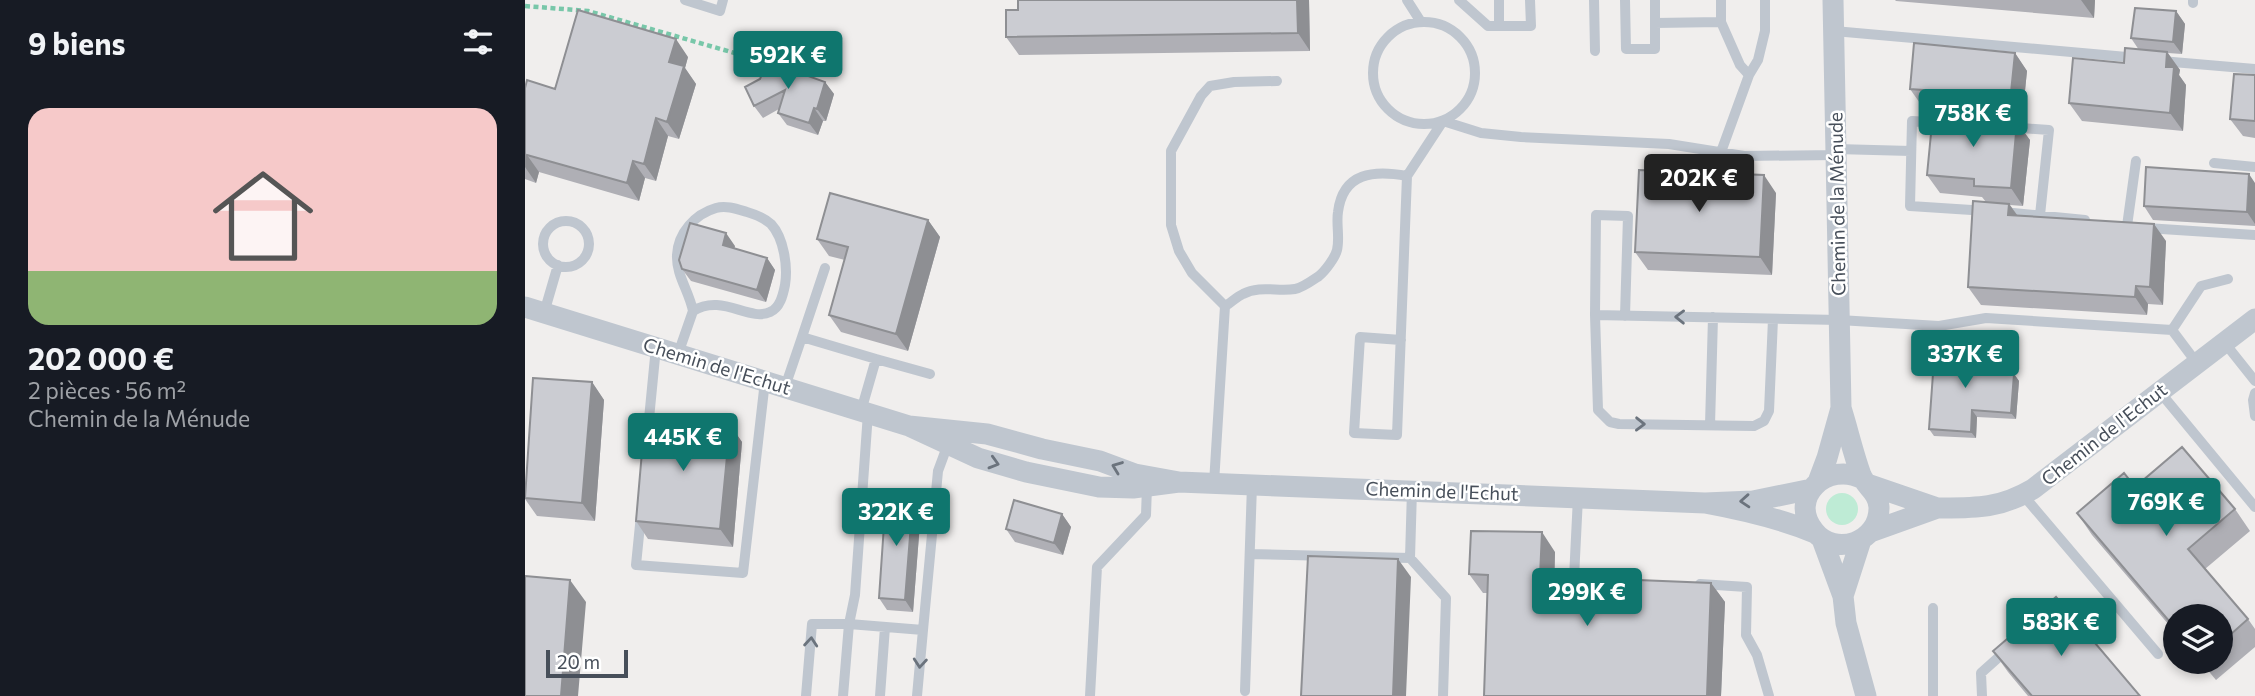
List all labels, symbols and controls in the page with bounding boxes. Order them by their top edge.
icon: filters [459,23,497,61]
text: 9 biens [28,24,126,61]
pin: 592K € [731,32,845,91]
text: 592K € [749,40,827,68]
pin: 758K € [1916,90,2030,149]
text: 758K € [1935,98,2011,126]
street label: Chemin de la Ménude [1823,112,1850,296]
icon: home [200,153,326,279]
pin: 202K € [1642,154,1756,214]
text: 202K € [1660,163,1738,191]
one-way arrow [1674,309,1685,324]
pin: 337K € [1908,330,2022,390]
street label: Chemin de l'Echut [641,332,794,399]
text: 202 000 € [28,339,174,376]
text: 337K € [1927,339,2003,367]
text: 2 pièces · 56 m² [28,376,186,404]
street label: Chemin de l'Echut [2036,377,2171,490]
text: Chemin de la Ménude [28,404,250,432]
pin: 445K € [626,414,740,473]
one-way arrow [1635,417,1646,432]
text: 445K € [644,422,722,450]
one-way arrow [988,454,1000,469]
one-way arrow [1112,462,1124,476]
street label: Chemin de l'Echut [1365,476,1519,505]
pin: 769K € [2109,478,2223,538]
text: 769K € [2127,487,2205,515]
pin: 322K € [839,489,953,548]
one-way arrow [1739,493,1750,508]
text: 322K € [858,497,934,525]
pin: 299K € [1530,568,1644,628]
text: 299K € [1548,577,1626,605]
pin: 583K € [2004,598,2118,658]
map controls [2163,604,2233,674]
button: layers [2163,604,2233,674]
text: 583K € [2022,607,2100,635]
one-way arrow [803,636,818,647]
scale bar [546,647,628,679]
text: 20 m [557,650,600,673]
one-way arrow [913,658,928,669]

